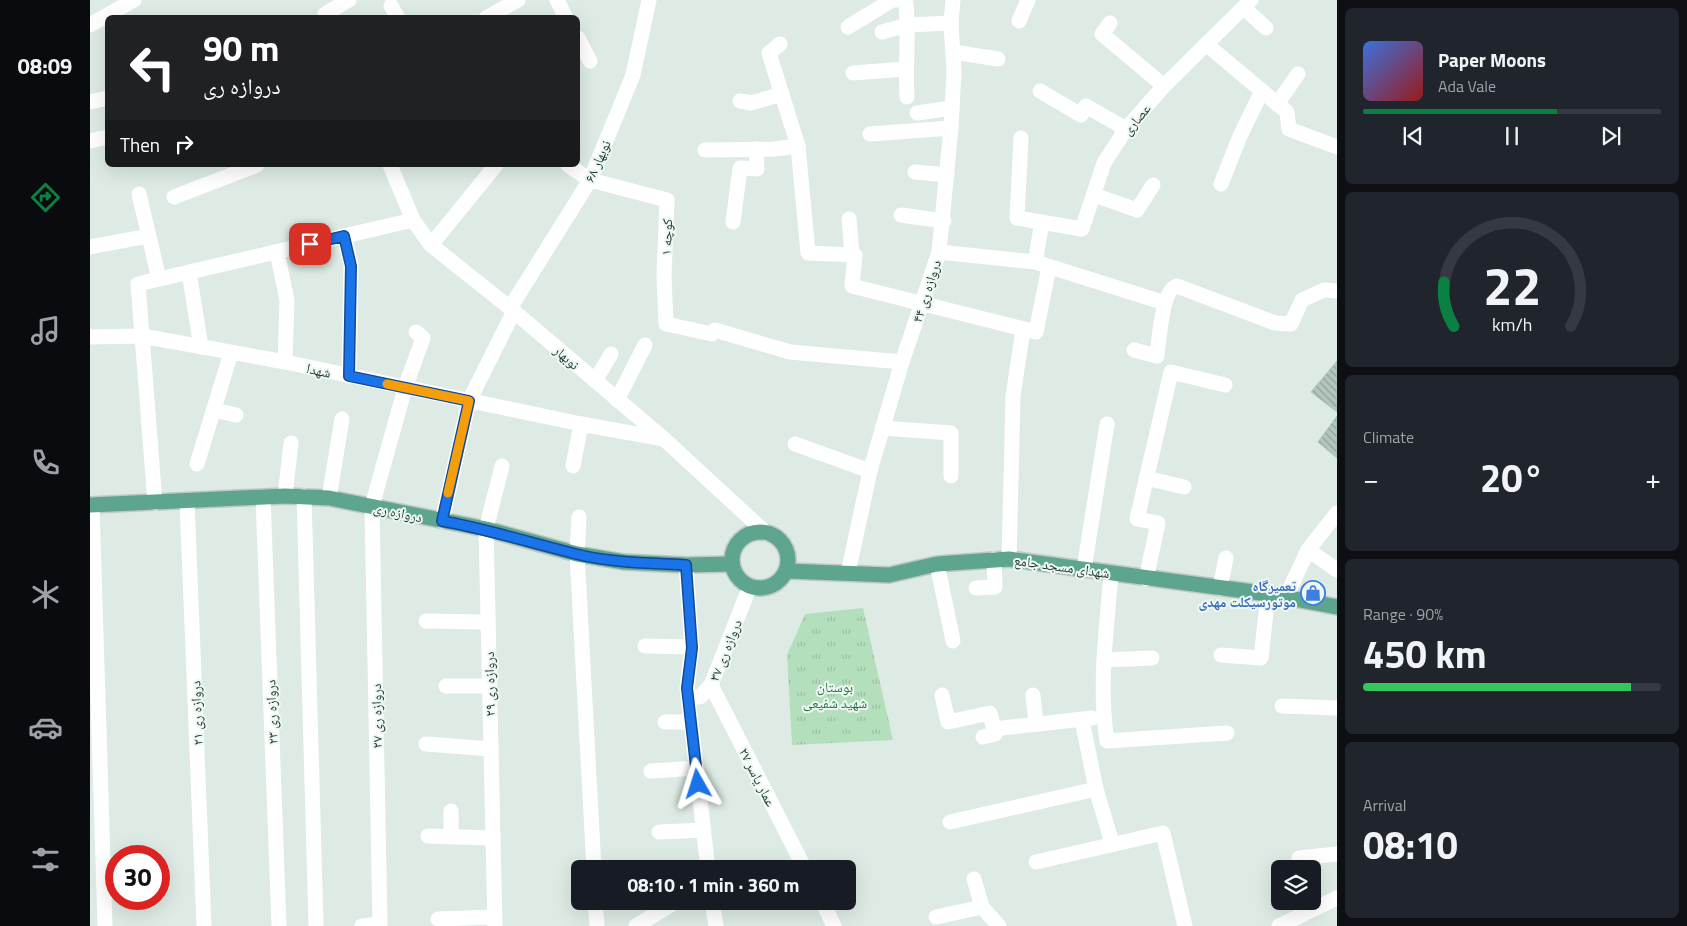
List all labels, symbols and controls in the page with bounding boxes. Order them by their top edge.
text: 90 m [203,21,279,75]
icon: left [120,35,185,100]
text: Paper Moons [1438,45,1546,74]
text: 08:09 [18,49,72,83]
text: دروازه ری [203,69,281,103]
text: Ada Vale [1438,74,1496,98]
street label: عصاری [1117,99,1155,139]
icon: previous [1399,122,1427,150]
icon: pause [1498,122,1526,150]
icon: next [1597,122,1625,150]
text: Then [120,130,160,159]
icon: right [170,130,198,158]
street label: نوبهار ۶۸ [578,136,616,185]
icon: directions [28,180,63,215]
street label: کوچه ۱ [655,218,677,256]
pin [289,223,331,265]
icon: arrive [296,230,324,258]
text: 22 [1483,246,1541,325]
street label: دروازه ری ۴۴ [906,257,946,325]
text: km/h [1492,311,1532,338]
icon: music [28,313,63,348]
street label: نوبهار [549,339,585,374]
street label: شهدا [305,357,333,383]
text: Climate [1363,425,1414,449]
icon: phone [28,445,63,480]
text: 20° [1480,449,1544,507]
text: − [1363,457,1379,500]
text: + [1645,457,1661,500]
street label: دروازه ری [372,497,425,527]
street label: شهدای مسجد جامع [1013,549,1111,583]
place label: تعمیرگاه موتورسیکلت مهدی [1198,575,1296,612]
icon: climate [28,577,63,612]
shop icon: تعمیرگاه موتورسیکلت مهدی [1300,580,1326,606]
text: Range · 90% [1363,602,1443,626]
street label: دروازه ری ۳۷ [703,616,747,684]
text: 450 km [1363,625,1487,683]
street label: دروازه ری ۲۹ [478,651,500,717]
park label: بوستان شهید شفیعی [803,676,867,713]
street label: دروازه ری ۲۳ [259,679,283,745]
street label: دروازه ری ۲۱ [184,680,208,746]
street label: دروازه ری ۲۷ [365,683,387,749]
icon: car [28,710,63,745]
street label: عمار یاسر ۲۷ [734,744,782,810]
position arrow [671,757,723,809]
text: Arrival [1363,793,1406,817]
text: 08:10 [1363,816,1458,874]
icon: filters [28,842,63,877]
speed limit sign: 30 [105,845,170,910]
map controls [1271,860,1321,910]
button: layers [1271,860,1321,910]
text: 08:10 · 1 min · 360 m [627,870,800,899]

